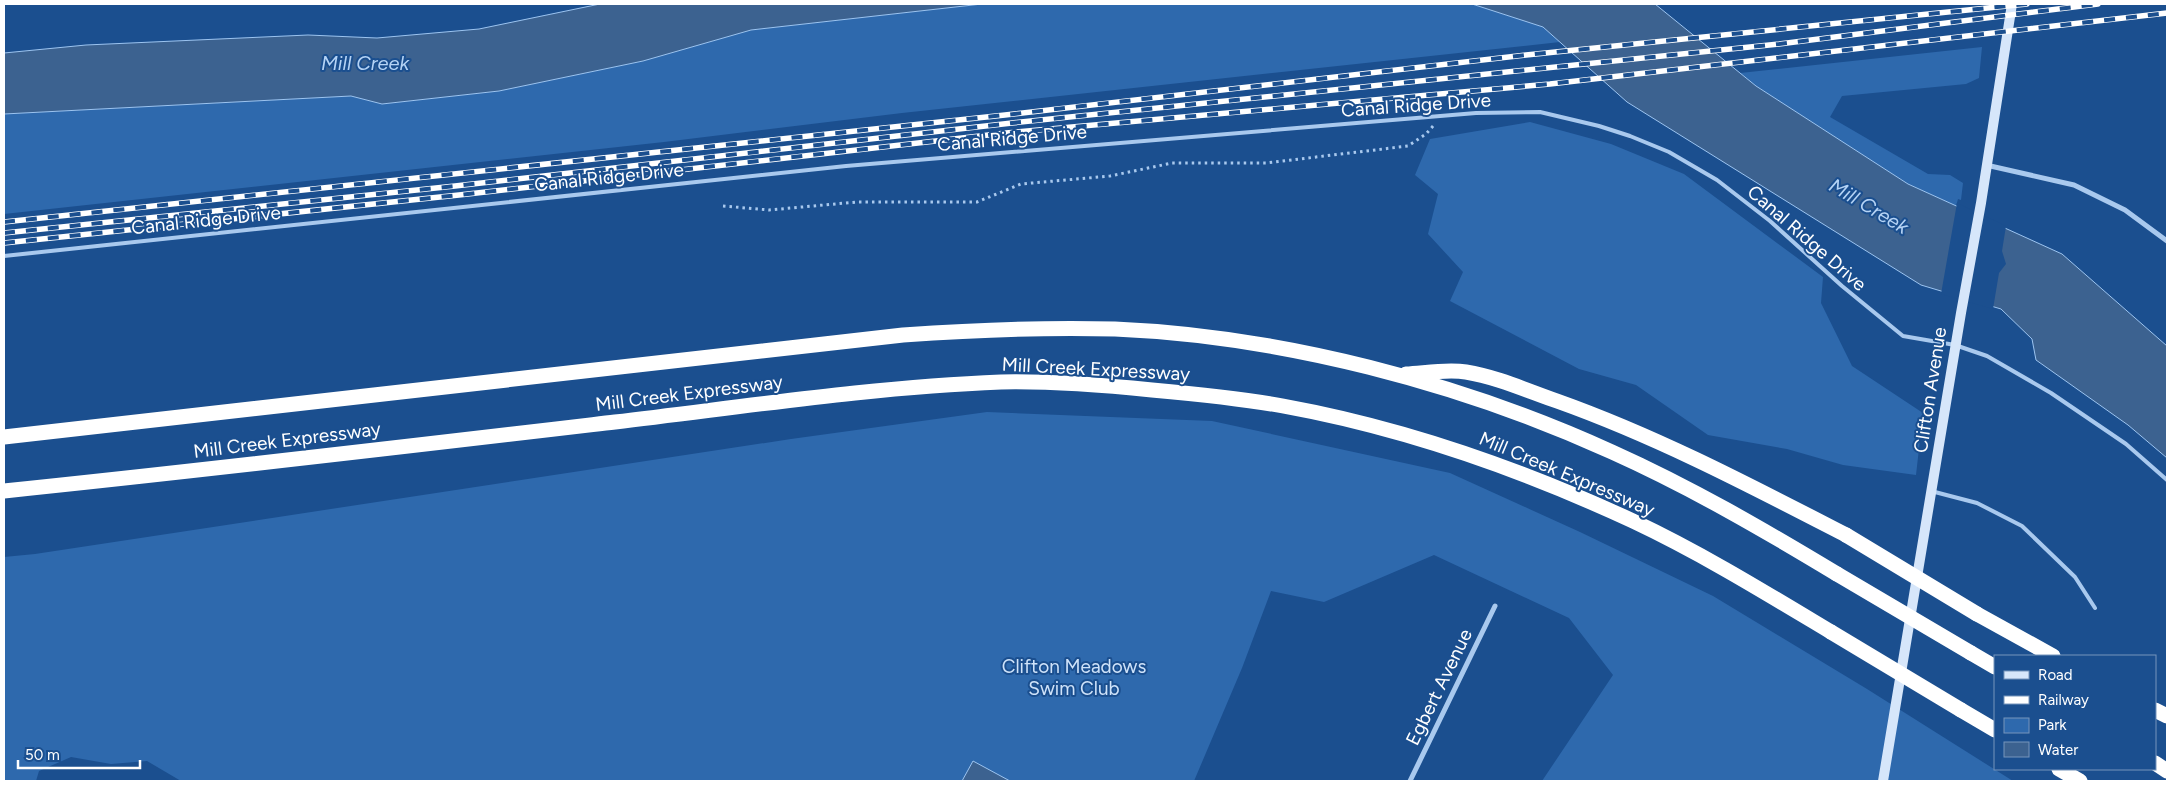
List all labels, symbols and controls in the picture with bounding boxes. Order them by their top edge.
water label: Mill Creek [321,51,410,75]
street label: Canal Ridge Drive [1340,88,1492,122]
street label: Canal Ridge Drive [936,120,1088,156]
street label: Canal Ridge Drive [533,158,685,196]
water label: Mill Creek [1825,173,1914,240]
street label: Canal Ridge Drive [1743,180,1871,296]
street label: Canal Ridge Drive [130,201,282,239]
street label: Clifton Avenue [1909,325,1951,455]
street label: Mill Creek Expressway [1001,353,1191,385]
street label: Mill Creek Expressway [594,370,784,416]
street label: Mill Creek Expressway [192,417,382,463]
street label: Mill Creek Expressway [1476,427,1658,521]
street label: Egbert Avenue [1401,625,1477,749]
park label: Clifton Meadows Swim Club [1002,655,1146,700]
legend [1994,655,2156,770]
text: Road [2038,666,2073,684]
text: Railway [2038,691,2089,709]
text: Park [2038,716,2067,734]
scale bar [18,738,140,770]
text: Water [2038,741,2078,759]
text: 50 m [25,746,60,764]

